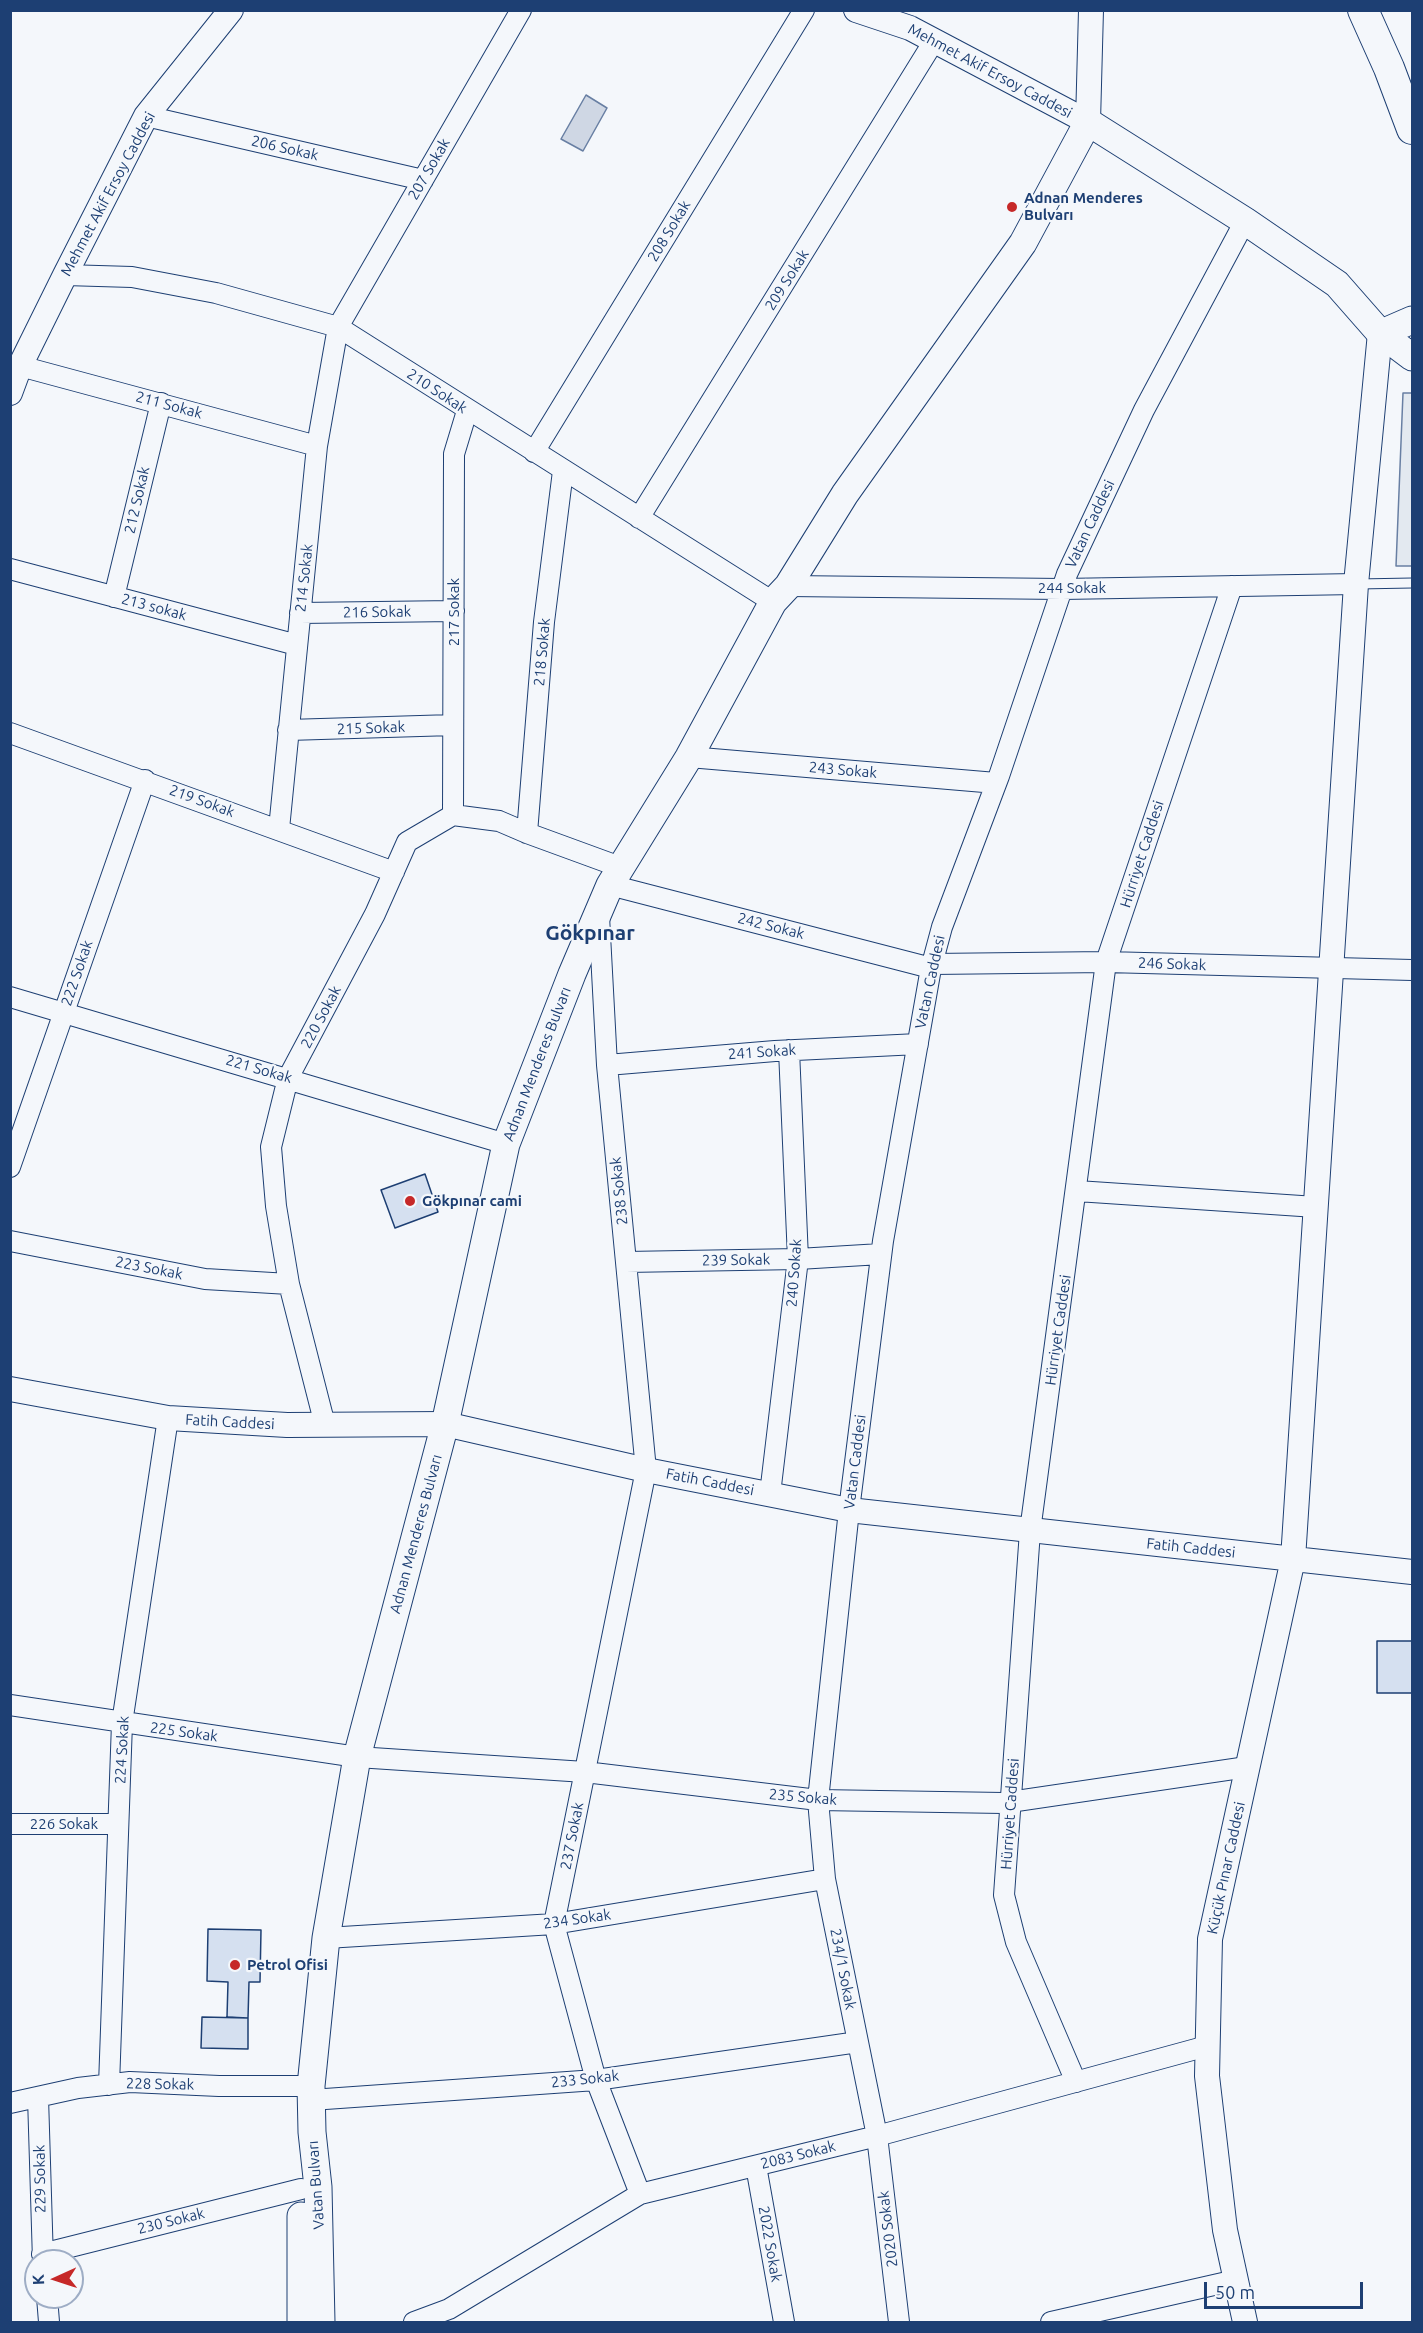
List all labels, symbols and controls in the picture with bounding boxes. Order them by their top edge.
street label: Mehmet Akif Ersoy Caddesi [905,20,1075,122]
street label: Mehmet Akif Ersoy Caddesi [57,109,159,279]
street label: 206 Sokak [250,132,320,164]
street label: 207 Sokak [404,135,454,203]
place label: Adnan Menderes Bulvarı [1024,189,1143,224]
street label: 208 Sokak [644,197,694,265]
marker: Adnan Menderes Bulvarı [1005,200,1019,214]
street label: 209 Sokak [761,246,813,314]
street label: 210 Sokak [403,365,471,417]
street label: 211 Sokak [134,387,204,423]
street label: 212 Sokak [121,465,153,535]
street label: Vatan Caddesi [1062,477,1118,571]
street label: 214 Sokak [291,543,317,613]
street label: 217 Sokak [445,578,463,646]
street label: 244 Sokak [1038,579,1106,597]
street label: 213 sokak [119,590,189,624]
street label: 216 Sokak [343,602,411,622]
street label: 218 Sokak [530,617,554,687]
street label: 215 Sokak [337,718,405,738]
street label: 243 Sokak [808,758,878,782]
street label: 219 Sokak [167,781,237,821]
street label: Hürriyet Caddesi [1116,798,1168,910]
street label: 242 Sokak [736,909,806,943]
district label: Gökpınar [545,920,635,946]
street label: Vatan Caddesi [911,933,949,1031]
street label: 222 Sokak [57,938,97,1008]
street label: 246 Sokak [1138,954,1206,974]
street label: 220 Sokak [297,983,345,1051]
street label: Adnan Menderes Bulvarı [499,984,575,1144]
street label: 241 Sokak [727,1041,797,1063]
street label: 221 Sokak [224,1051,294,1087]
street label: 238 Sokak [606,1156,632,1226]
place label: Gökpınar cami [422,1192,522,1210]
marker: Gökpınar cami [403,1194,417,1208]
street label: 240 Sokak [783,1238,805,1308]
street label: 239 Sokak [702,1250,770,1270]
street label: 223 Sokak [114,1253,184,1283]
street label: Hürriyet Caddesi [1041,1273,1075,1387]
street label: Fatih Caddesi [185,1411,275,1433]
street label: Vatan Caddesi [840,1414,870,1510]
street label: Adnan Menderes Bulvarı [386,1452,446,1616]
street label: Fatih Caddesi [664,1465,756,1499]
street label: Fatih Caddesi [1146,1534,1236,1562]
street label: 224 Sokak [111,1715,133,1785]
street label: 225 Sokak [149,1718,219,1746]
street label: Hürriyet Caddesi [997,1758,1023,1870]
street label: 235 Sokak [768,1785,838,1809]
street label: Küçük Pınar Caddesi [1203,1800,1249,1936]
street label: 237 Sokak [557,1801,587,1871]
street label: 226 Sokak [30,1815,98,1833]
street label: 234 Sokak [542,1905,612,1933]
street label: 234/1 Sokak [826,1927,860,2011]
place label: Petrol Ofisi [247,1956,328,1974]
marker: Petrol Ofisi [228,1958,242,1972]
street label: 233 Sokak [550,2066,620,2092]
street label: 228 Sokak [126,2074,194,2094]
street label: 2083 Sokak [759,2137,837,2173]
street label: Vatan Bulvarı [304,2140,328,2230]
street label: 229 Sokak [30,2145,50,2213]
street label: 2020 Sokak [874,2190,902,2268]
street label: 230 Sokak [136,2204,206,2238]
street label: 2022 Sokak [754,2205,786,2283]
north arrow [24,2249,84,2309]
scale bar [1207,2270,1366,2308]
text: K [29,2274,47,2286]
text: 50 m [1215,2282,1255,2302]

